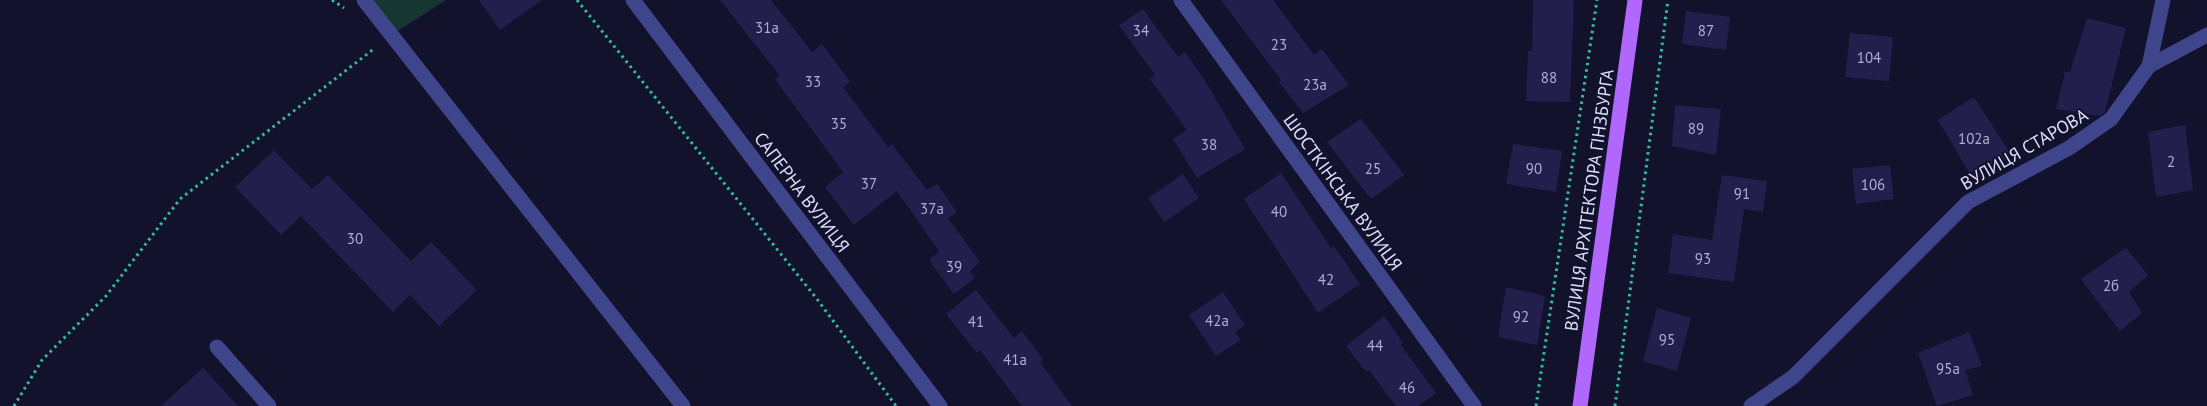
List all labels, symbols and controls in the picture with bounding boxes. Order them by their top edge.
house number: 31а [755,18,779,37]
house number: 34 [1133,21,1149,40]
house number: 87 [1698,21,1714,40]
house number: 23 [1271,35,1287,54]
house number: 104 [1857,48,1881,67]
street label: ВУЛИЦЯ АРХІТЕКТОРА ГІНЗБУРГА [1559,67,1619,332]
house number: 88 [1541,68,1557,87]
house number: 33 [805,72,821,91]
house number: 23а [1303,75,1327,94]
street label: ВУЛИЦЯ СТАРОВА [1956,103,2092,195]
street label: ШОСТКІНСЬКА ВУЛИЦЯ [1278,109,1408,275]
house number: 35 [831,114,847,133]
house number: 89 [1688,119,1704,138]
street label: САПЕРНА ВУЛИЦЯ [749,127,855,257]
house number: 102а [1958,129,1990,148]
house number: 38 [1201,135,1217,154]
house number: 2 [2167,152,2175,171]
house number: 25 [1365,159,1381,178]
house number: 90 [1526,159,1542,178]
house number: 37 [861,174,877,193]
house number: 106 [1861,175,1885,194]
house number: 91 [1734,184,1750,203]
house number: 37а [920,199,944,218]
house number: 40 [1271,202,1287,221]
house number: 30 [347,229,363,248]
house number: 93 [1695,249,1711,268]
house number: 39 [946,257,962,276]
house number: 42 [1318,270,1334,289]
house number: 2б [2103,276,2119,295]
house number: 92 [1513,307,1529,326]
house number: 42а [1205,311,1229,330]
house number: 41 [968,312,984,331]
house number: 95 [1659,330,1675,349]
house number: 44 [1367,336,1383,355]
house number: 41а [1003,350,1027,369]
house number: 95а [1936,359,1960,378]
house number: 46 [1399,378,1415,397]

